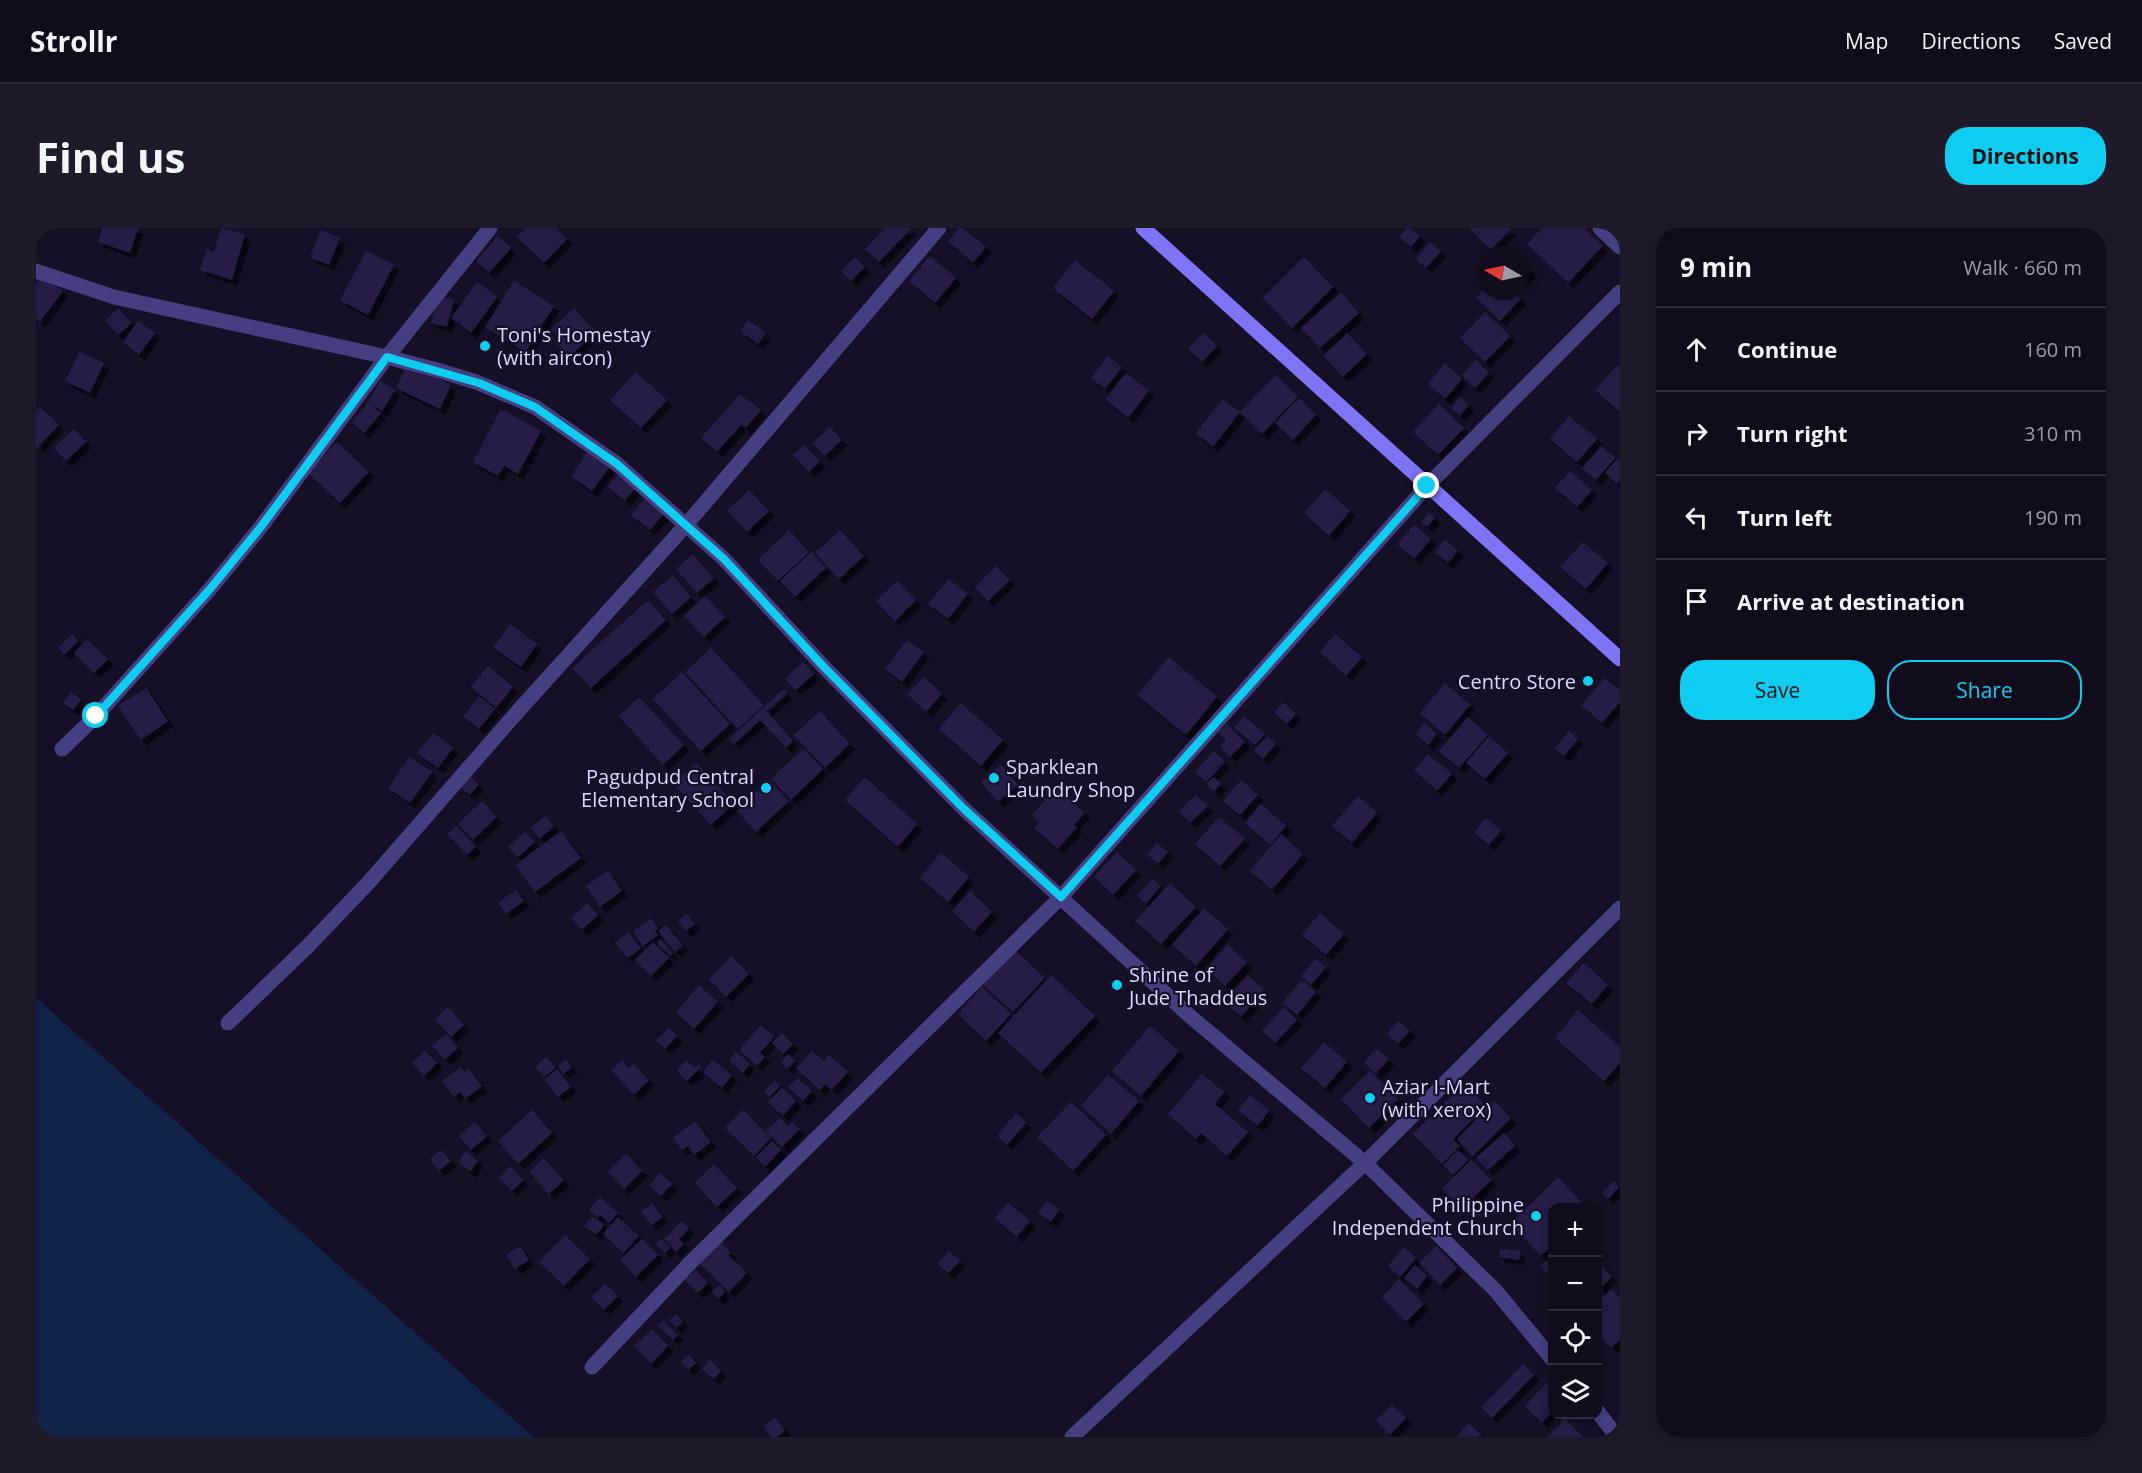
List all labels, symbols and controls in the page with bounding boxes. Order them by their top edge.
text: Strollr [30,22,117,60]
text: Map [1845,27,1888,55]
text: Directions [1921,27,2021,55]
text: Saved [2054,27,2112,55]
button: Directions [1945,127,2106,185]
text: Find us [36,128,185,185]
north arrow [1476,246,1530,300]
text: 9 min [1680,249,1752,285]
text: Walk · 660 m [1963,254,2082,281]
place label: Toni's Homestay (with aircon) [497,321,652,371]
icon: ahead [1680,333,1713,366]
text: Continue [1737,334,1837,364]
text: 160 m [2024,336,2082,363]
marker: Toni's Homestay (with aircon) [478,339,492,353]
icon: right [1680,417,1713,450]
text: Turn right [1737,418,1848,448]
text: 310 m [2024,420,2082,447]
route end [1413,472,1439,498]
icon: left [1680,501,1713,534]
text: Turn left [1737,502,1832,532]
text: 190 m [2024,504,2082,531]
icon: arrive [1680,585,1713,618]
text: Arrive at destination [1737,586,1965,616]
button: Save [1680,660,1875,720]
button: Share [1887,660,2082,720]
place label: Centro Store [1458,668,1576,695]
marker: Centro Store [1581,674,1595,688]
route start [82,702,108,728]
place label: Sparklean Laundry Shop [1006,753,1135,803]
place label: Pagudpud Central Elementary School [581,763,754,813]
marker: Sparklean Laundry Shop [987,771,1001,785]
marker: Pagudpud Central Elementary School [759,781,773,795]
place label: Shrine of Jude Thaddeus [1127,961,1267,1011]
marker: Shrine of Jude Thaddeus [1110,978,1124,992]
place label: Aziar I-Mart (with xerox) [1382,1073,1491,1123]
marker: Aziar I-Mart (with xerox) [1363,1091,1377,1105]
place label: Philippine Independent Church [1332,1191,1524,1241]
map controls [1548,1203,1602,1419]
button: + [1548,1203,1602,1257]
marker: Philippine Independent Church [1529,1209,1543,1223]
button: − [1548,1257,1602,1311]
button: locate [1548,1311,1602,1365]
button: layers [1548,1365,1602,1419]

